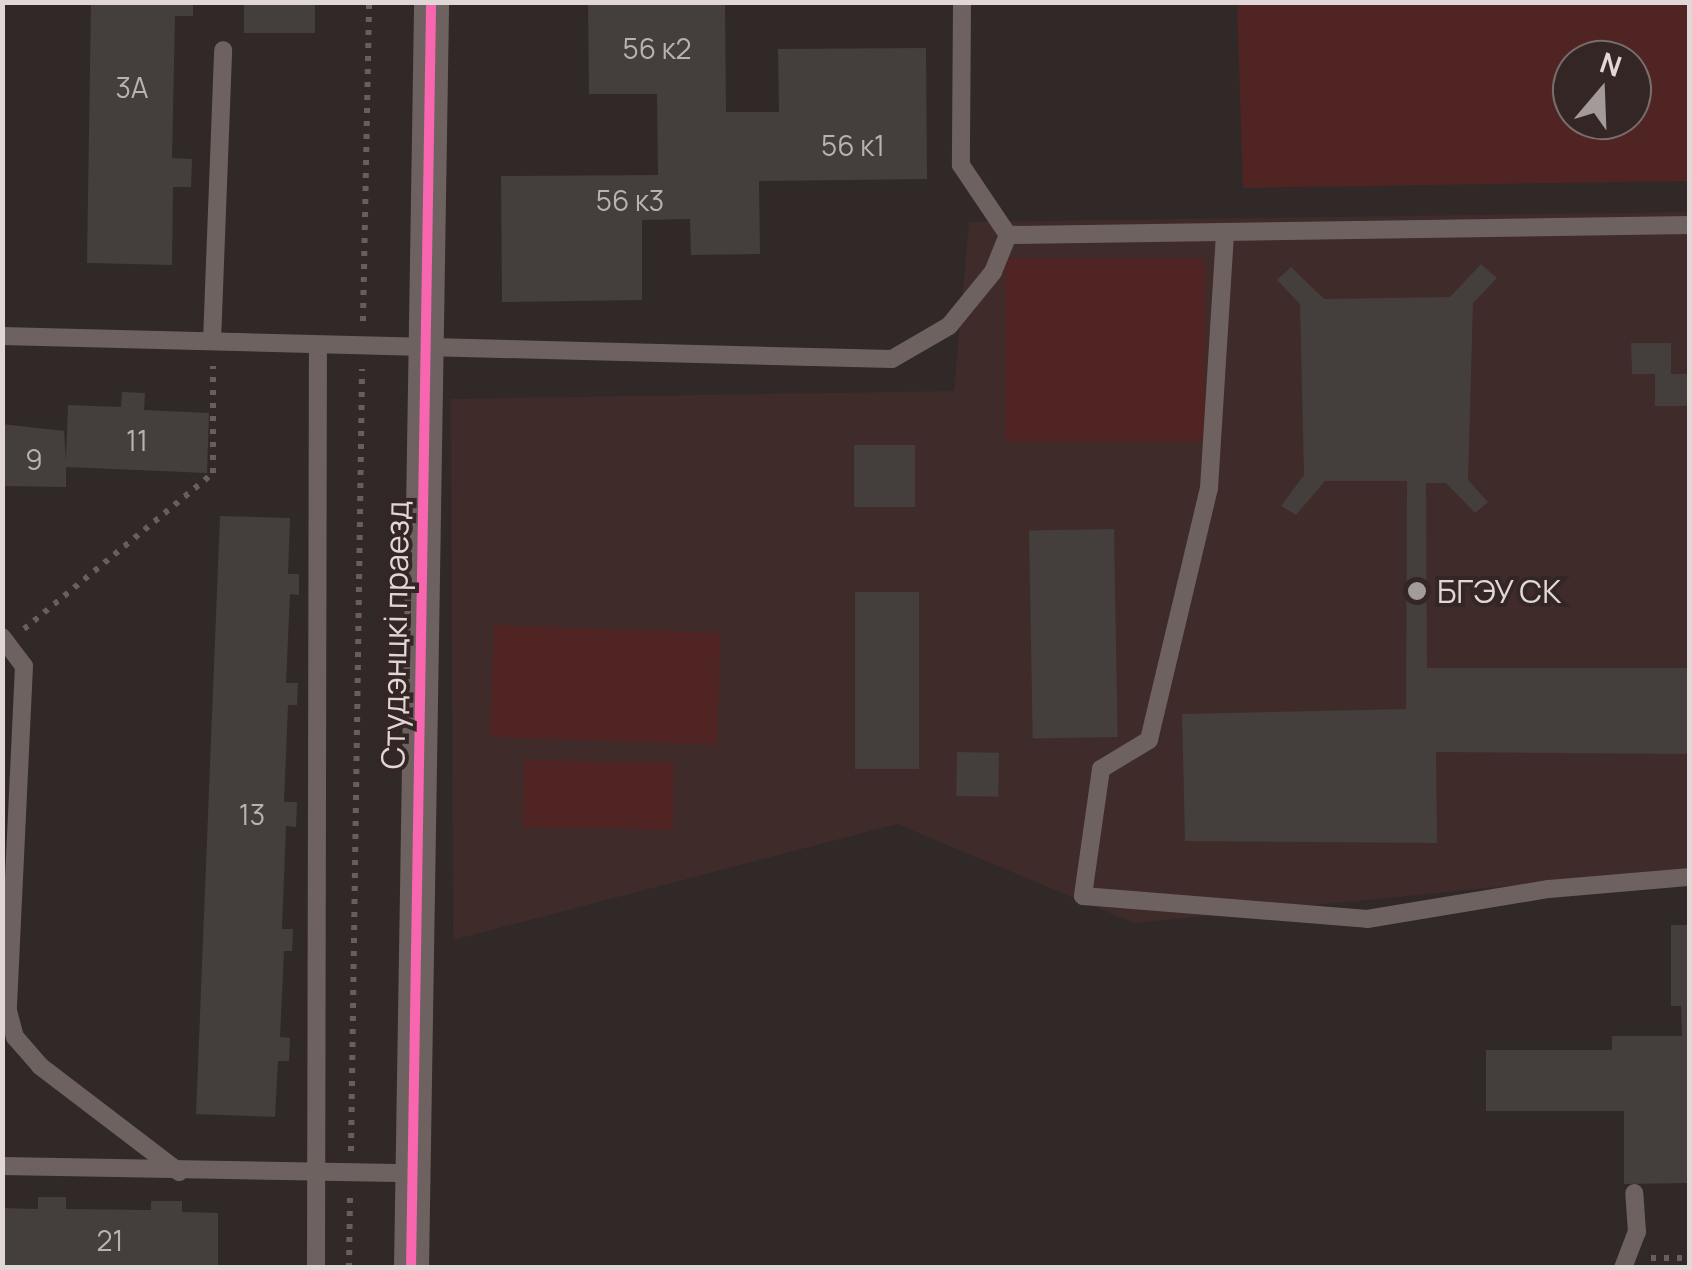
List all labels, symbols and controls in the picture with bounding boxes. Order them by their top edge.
house number: 56 к2 [623,31,691,65]
north arrow [1552,40,1652,140]
text: N [1595,42,1627,85]
house number: 3А [115,70,149,104]
house number: 56 к1 [821,128,885,162]
house number: 56 к3 [596,183,664,217]
house number: 11 [126,423,148,457]
house number: 9 [25,442,43,476]
street label: Студэнцкі праезд [373,500,417,770]
place label: БГЭУ СК [1437,572,1562,610]
marker: БГЭУ СК [1406,580,1428,602]
house number: 13 [239,797,265,831]
house number: 21 [97,1223,123,1257]

